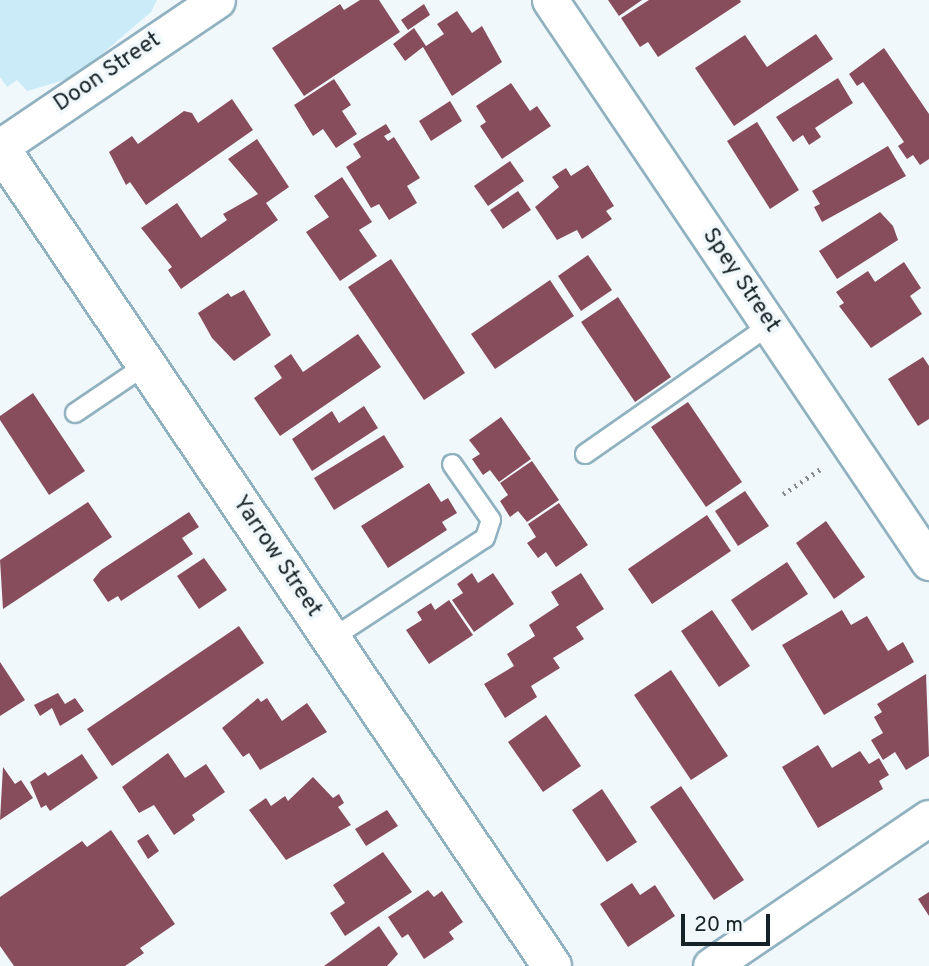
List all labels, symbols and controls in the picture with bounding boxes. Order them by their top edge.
street label: Doon Street [49,27,167,119]
street label: Spey Street [695,224,785,338]
street label: Yarrow Street [225,491,327,623]
scale bar [684,900,773,944]
text: 20 m [694,912,743,939]

